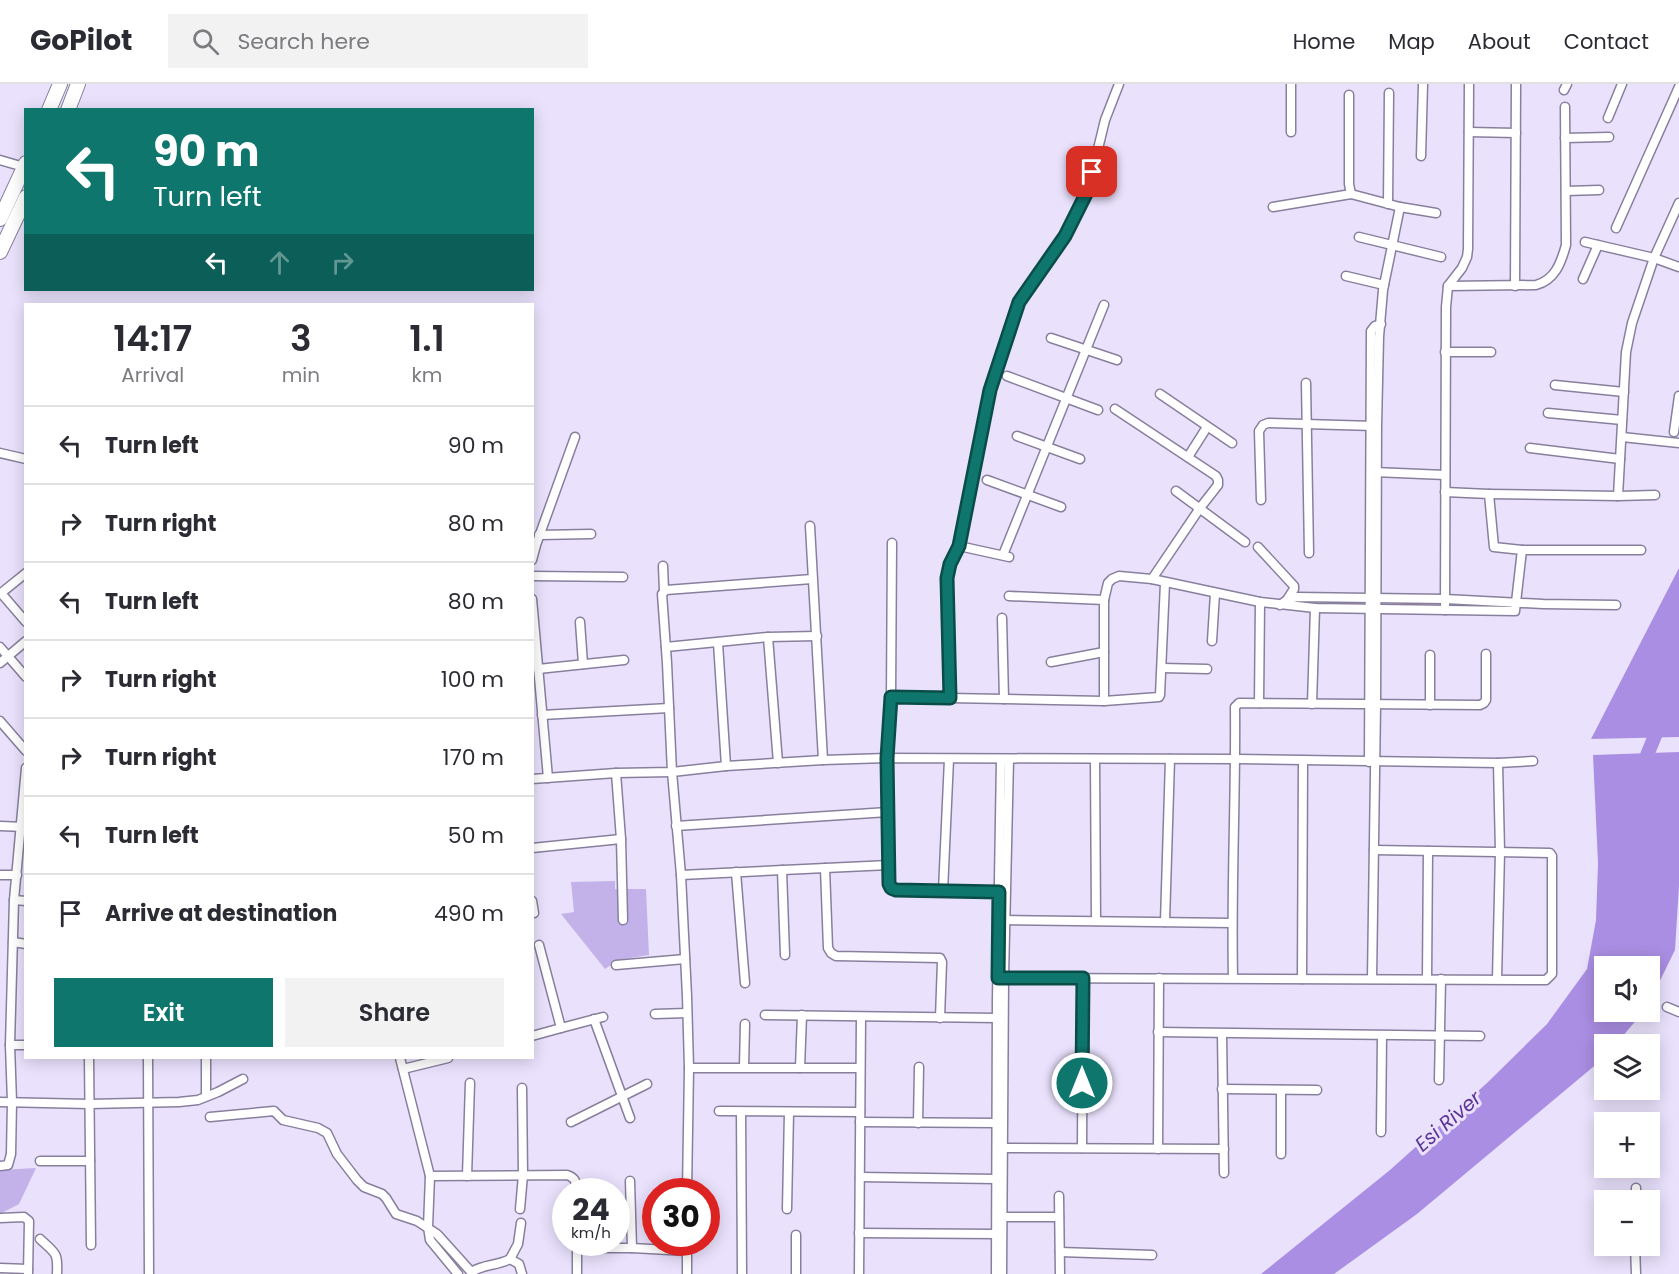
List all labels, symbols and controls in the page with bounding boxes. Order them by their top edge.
search box [168,14,588,68]
text: GoPilot [30,21,132,60]
icon: search [189,25,222,58]
text: Search here [237,26,370,57]
text: Home [1293,27,1355,56]
text: Map [1388,27,1435,56]
text: About [1468,27,1531,56]
text: Contact [1564,27,1649,56]
text: 90 m [153,122,260,181]
icon: left [54,132,132,210]
pin [1066,146,1117,197]
icon: arrive [1075,155,1108,188]
text: Turn left [153,178,262,215]
icon: left [200,246,233,279]
icon: ahead [263,246,296,279]
icon: right [326,246,359,279]
text: 14:17 [113,313,192,364]
text: 3 [290,313,312,364]
text: 1.1 [409,313,445,364]
text: Arrival [121,361,184,389]
text: min [282,361,320,389]
text: km [412,361,442,389]
icon: left [54,429,87,462]
text: Turn left [105,430,199,461]
text: 90 m [448,430,504,461]
icon: right [54,507,87,540]
text: Turn right [105,508,216,539]
text: 80 m [448,508,504,539]
icon: left [54,585,87,618]
text: Turn left [105,586,199,617]
text: 80 m [448,586,504,617]
icon: right [54,663,87,696]
text: Turn right [105,664,216,695]
text: 100 m [441,664,504,695]
icon: right [54,741,87,774]
text: Turn right [105,742,216,773]
text: 170 m [443,742,504,773]
icon: left [54,819,87,852]
text: Turn left [105,820,199,851]
text: 50 m [448,820,504,851]
icon: arrive [54,897,87,930]
text: Arrive at destination [105,898,337,929]
text: 490 m [434,898,504,929]
map controls [1594,956,1660,1256]
button: sound [1594,956,1660,1022]
button: Exit [54,978,273,1047]
button: Share [285,978,504,1047]
button: layers [1594,1034,1660,1100]
position arrow [1050,1051,1114,1115]
water label: Esi River [1409,1084,1488,1158]
button: + [1594,1112,1660,1178]
speed limit sign: 30 [642,1178,720,1256]
text: 24 [572,1188,610,1231]
button: − [1594,1190,1660,1256]
text: km/h [571,1222,611,1243]

